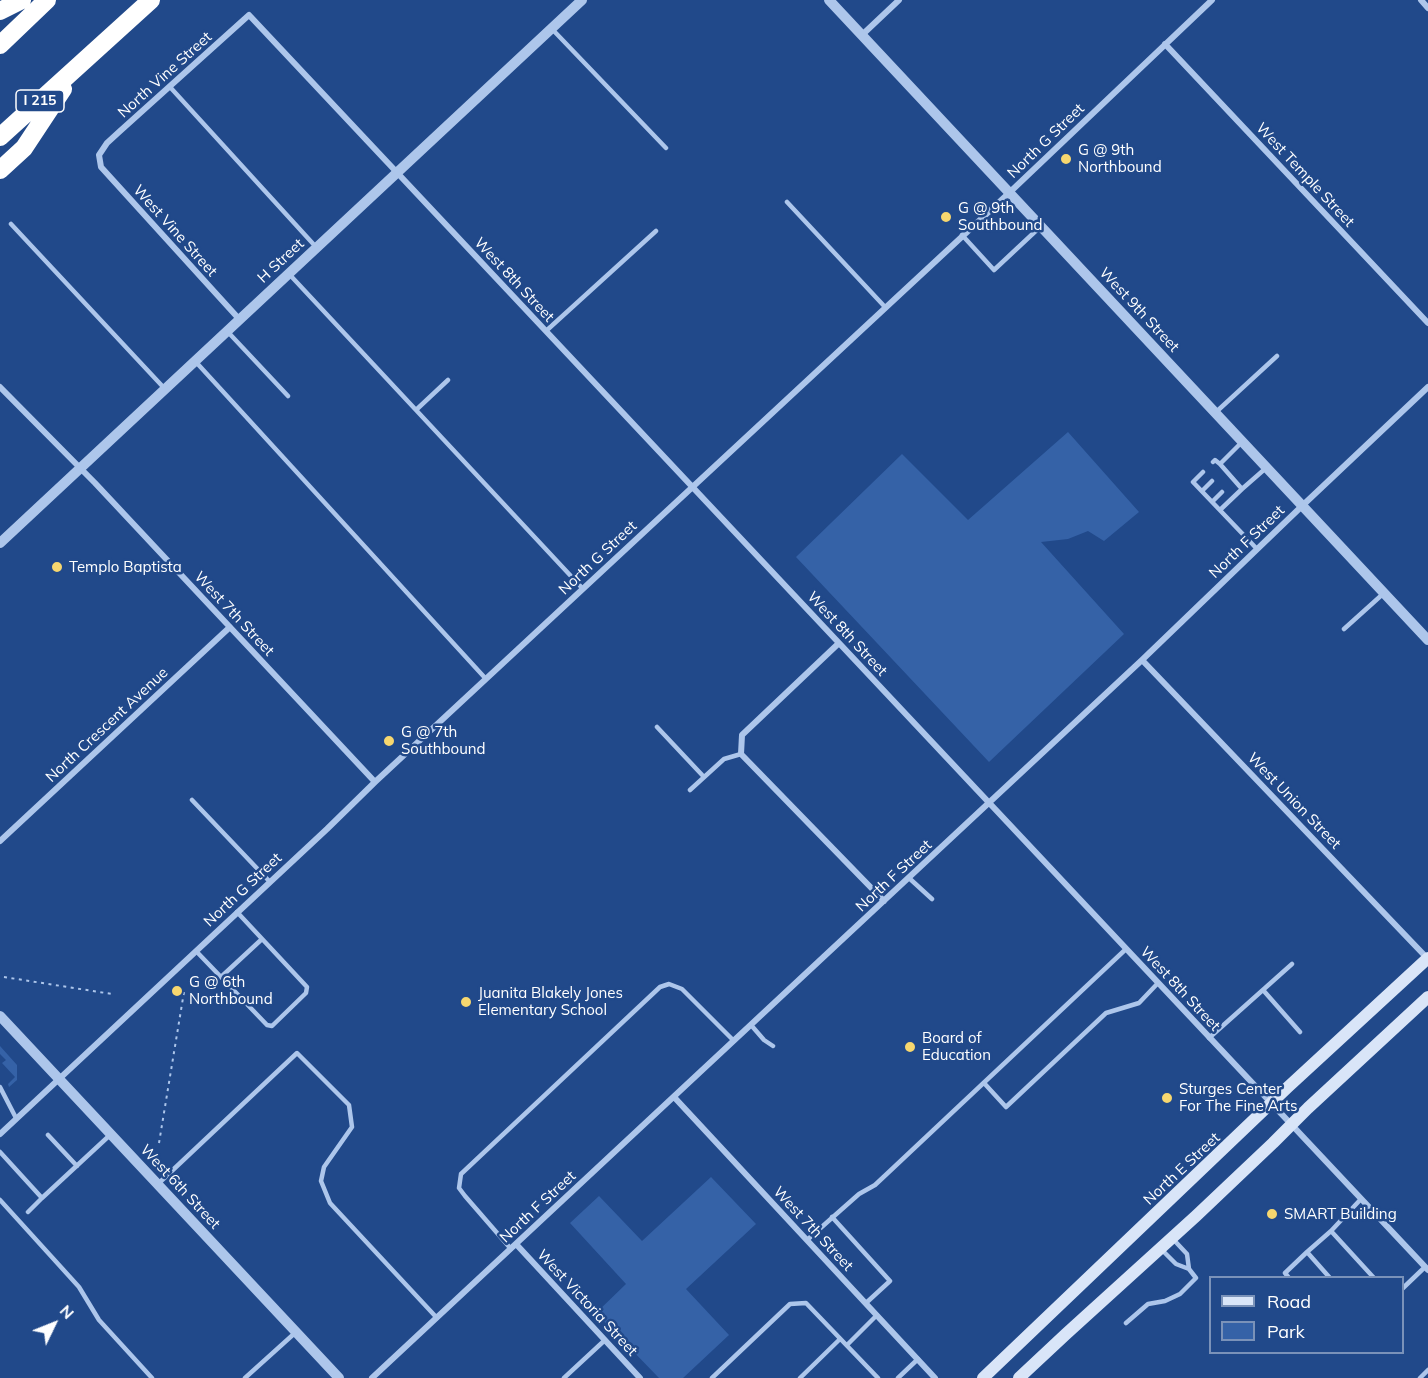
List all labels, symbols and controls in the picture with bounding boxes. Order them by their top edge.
street label: North Vine Street [114,28,216,122]
road number: I 215 [16,90,64,112]
street label: North G Street [1004,100,1088,182]
street label: West Temple Street [1252,119,1358,231]
place label: G @ 9th Northbound [1078,141,1162,176]
marker: G @ 9th Northbound [1059,152,1073,166]
street label: West Vine Street [129,182,221,280]
place label: G @ 9th Southbound [958,199,1043,234]
marker: G @ 9th Southbound [939,210,953,224]
street label: West 8th Street [470,234,558,326]
street label: H Street [254,235,308,287]
street label: West 9th Street [1095,264,1183,356]
street label: North F Street [1206,502,1288,582]
street label: North G Street [555,517,641,599]
place label: Templo Baptista [69,558,182,576]
marker: Templo Baptista [50,560,64,574]
street label: West 7th Street [190,568,278,660]
street label: West 8th Street [803,588,891,680]
street label: North Crescent Avenue [42,664,172,786]
place label: G @ 7th Southbound [401,723,486,758]
marker: G @ 7th Southbound [382,734,396,748]
street label: West Union Street [1244,749,1344,853]
street label: North F Street [852,836,936,916]
street label: North G Street [200,849,286,931]
street label: West 8th Street [1136,943,1224,1035]
place label: G @ 6th Northbound [189,973,273,1008]
marker: G @ 6th Northbound [170,984,184,998]
place label: Juanita Blakely Jones Elementary School [478,984,623,1019]
marker: Juanita Blakely Jones Elementary School [459,995,473,1009]
place label: Board of Education [922,1029,991,1064]
marker: Board of Education [903,1040,917,1054]
place label: Sturges Center For The Fine Arts [1179,1080,1297,1115]
marker: Sturges Center For The Fine Arts [1160,1091,1174,1105]
street label: North E Street [1140,1129,1224,1209]
street label: West 6th Street [136,1141,224,1233]
street label: North F Street [496,1167,580,1247]
street label: West 7th Street [769,1183,857,1275]
place label: SMART Building [1284,1205,1397,1223]
marker: SMART Building [1265,1207,1279,1221]
street label: West Victoria Street [533,1246,641,1360]
legend [1209,1276,1404,1354]
text: Road [1267,1290,1311,1313]
north arrow [24,1294,84,1354]
text: N [56,1300,79,1323]
text: Park [1267,1320,1305,1343]

